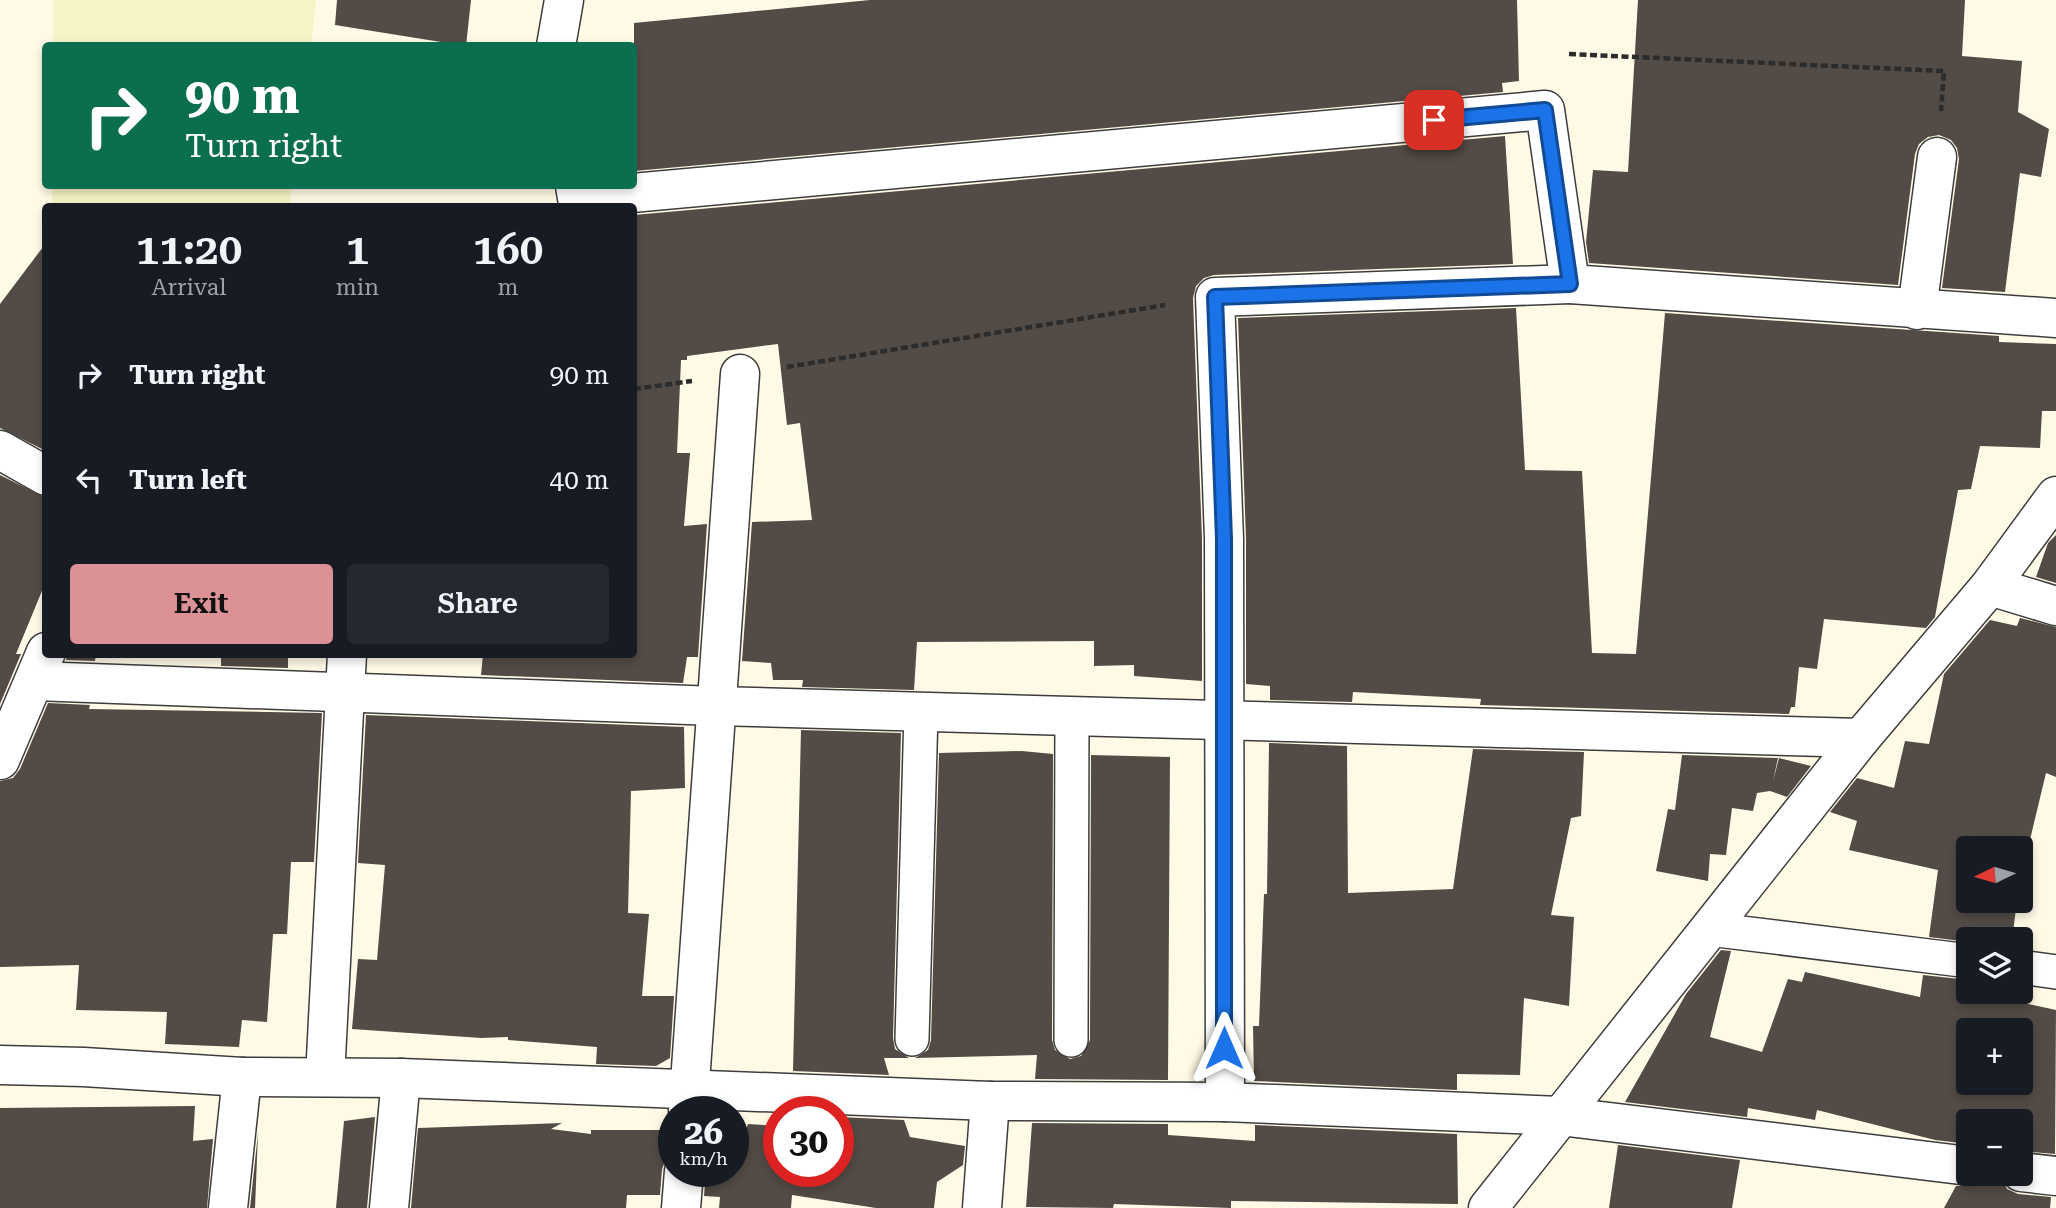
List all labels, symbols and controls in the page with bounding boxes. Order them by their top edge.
text: 90 m [185,68,300,125]
icon: right [70,70,161,161]
pin [1404,90,1464,150]
icon: arrive [1415,101,1453,139]
text: Turn right [185,127,342,165]
text: 11:20 [136,225,242,274]
text: 1 [346,225,369,274]
text: 160 [473,225,543,274]
text: Arrival [152,274,226,301]
text: min [336,274,379,301]
text: m [497,274,518,301]
icon: right [70,356,108,394]
text: Turn right [129,360,265,390]
text: 90 m [550,360,609,390]
icon: left [70,461,108,499]
text: Turn left [129,465,247,495]
text: 40 m [550,465,609,495]
button: Exit [70,564,333,644]
button: Share [347,564,609,644]
north arrow [1956,836,2034,914]
map controls [1956,836,2033,1186]
button: layers [1956,927,2033,1004]
position arrow [1187,1011,1261,1085]
button: + [1956,1018,2033,1095]
speed limit sign: 30 [763,1096,854,1187]
button: − [1956,1109,2033,1186]
text: 26 [684,1112,723,1153]
text: km/h [679,1148,728,1169]

